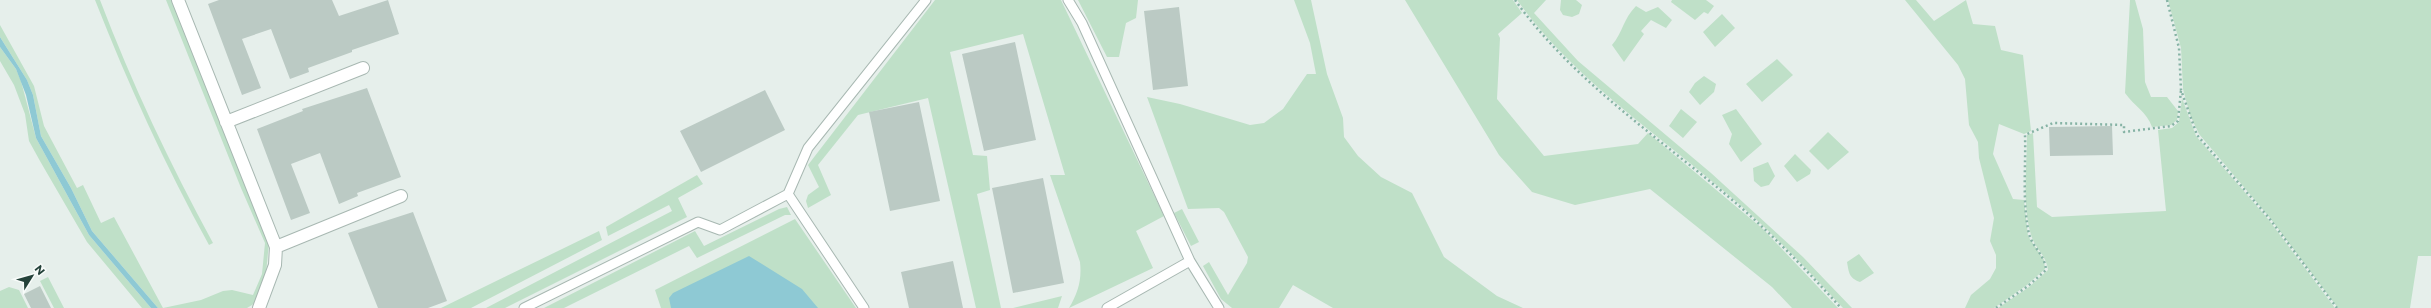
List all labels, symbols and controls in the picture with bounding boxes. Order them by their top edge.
north arrow [12,256,52,296]
text: N [32,262,48,278]

